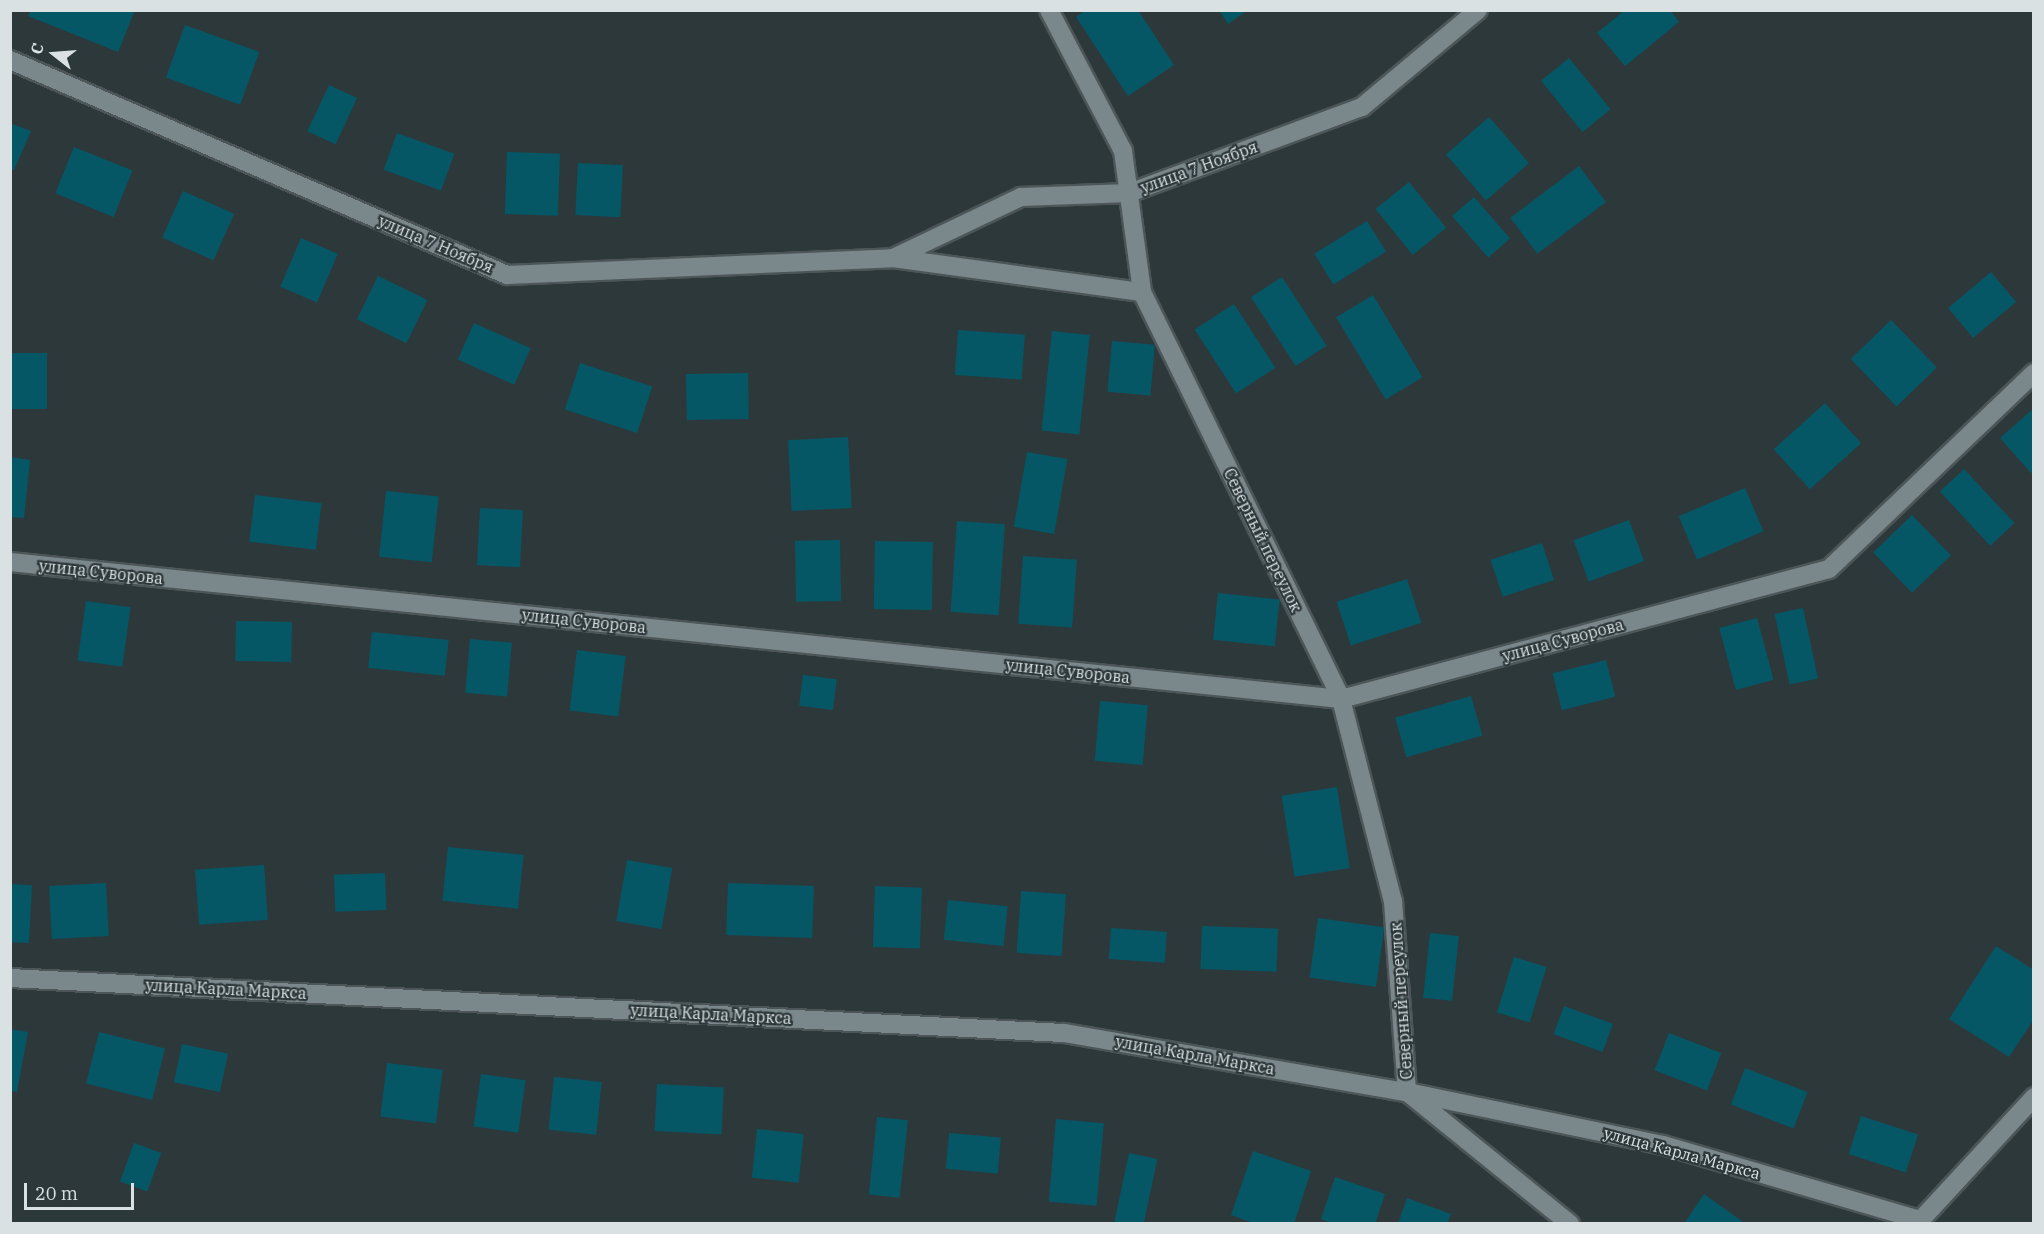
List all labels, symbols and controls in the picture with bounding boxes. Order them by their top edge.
north arrow [24,24,84,84]
text: С [26,41,48,57]
street label: улица 7 Ноября [1138,137,1260,197]
street label: улица 7 Ноября [376,211,496,277]
street label: Северный переулок [1220,465,1306,615]
street label: улица Суворова [38,556,164,588]
street label: улица Суворова [521,605,647,637]
street label: улица Суворова [1500,615,1626,665]
street label: улица Суворова [1005,655,1131,687]
street label: Северный переулок [1386,922,1416,1080]
street label: улица Карла Маркса [145,975,307,1003]
street label: улица Карла Маркса [630,1000,792,1028]
street label: улица Карла Маркса [1114,1032,1276,1078]
street label: улица Карла Маркса [1602,1123,1762,1183]
scale bar [27,1171,136,1209]
text: 20 m [35,1182,78,1205]

